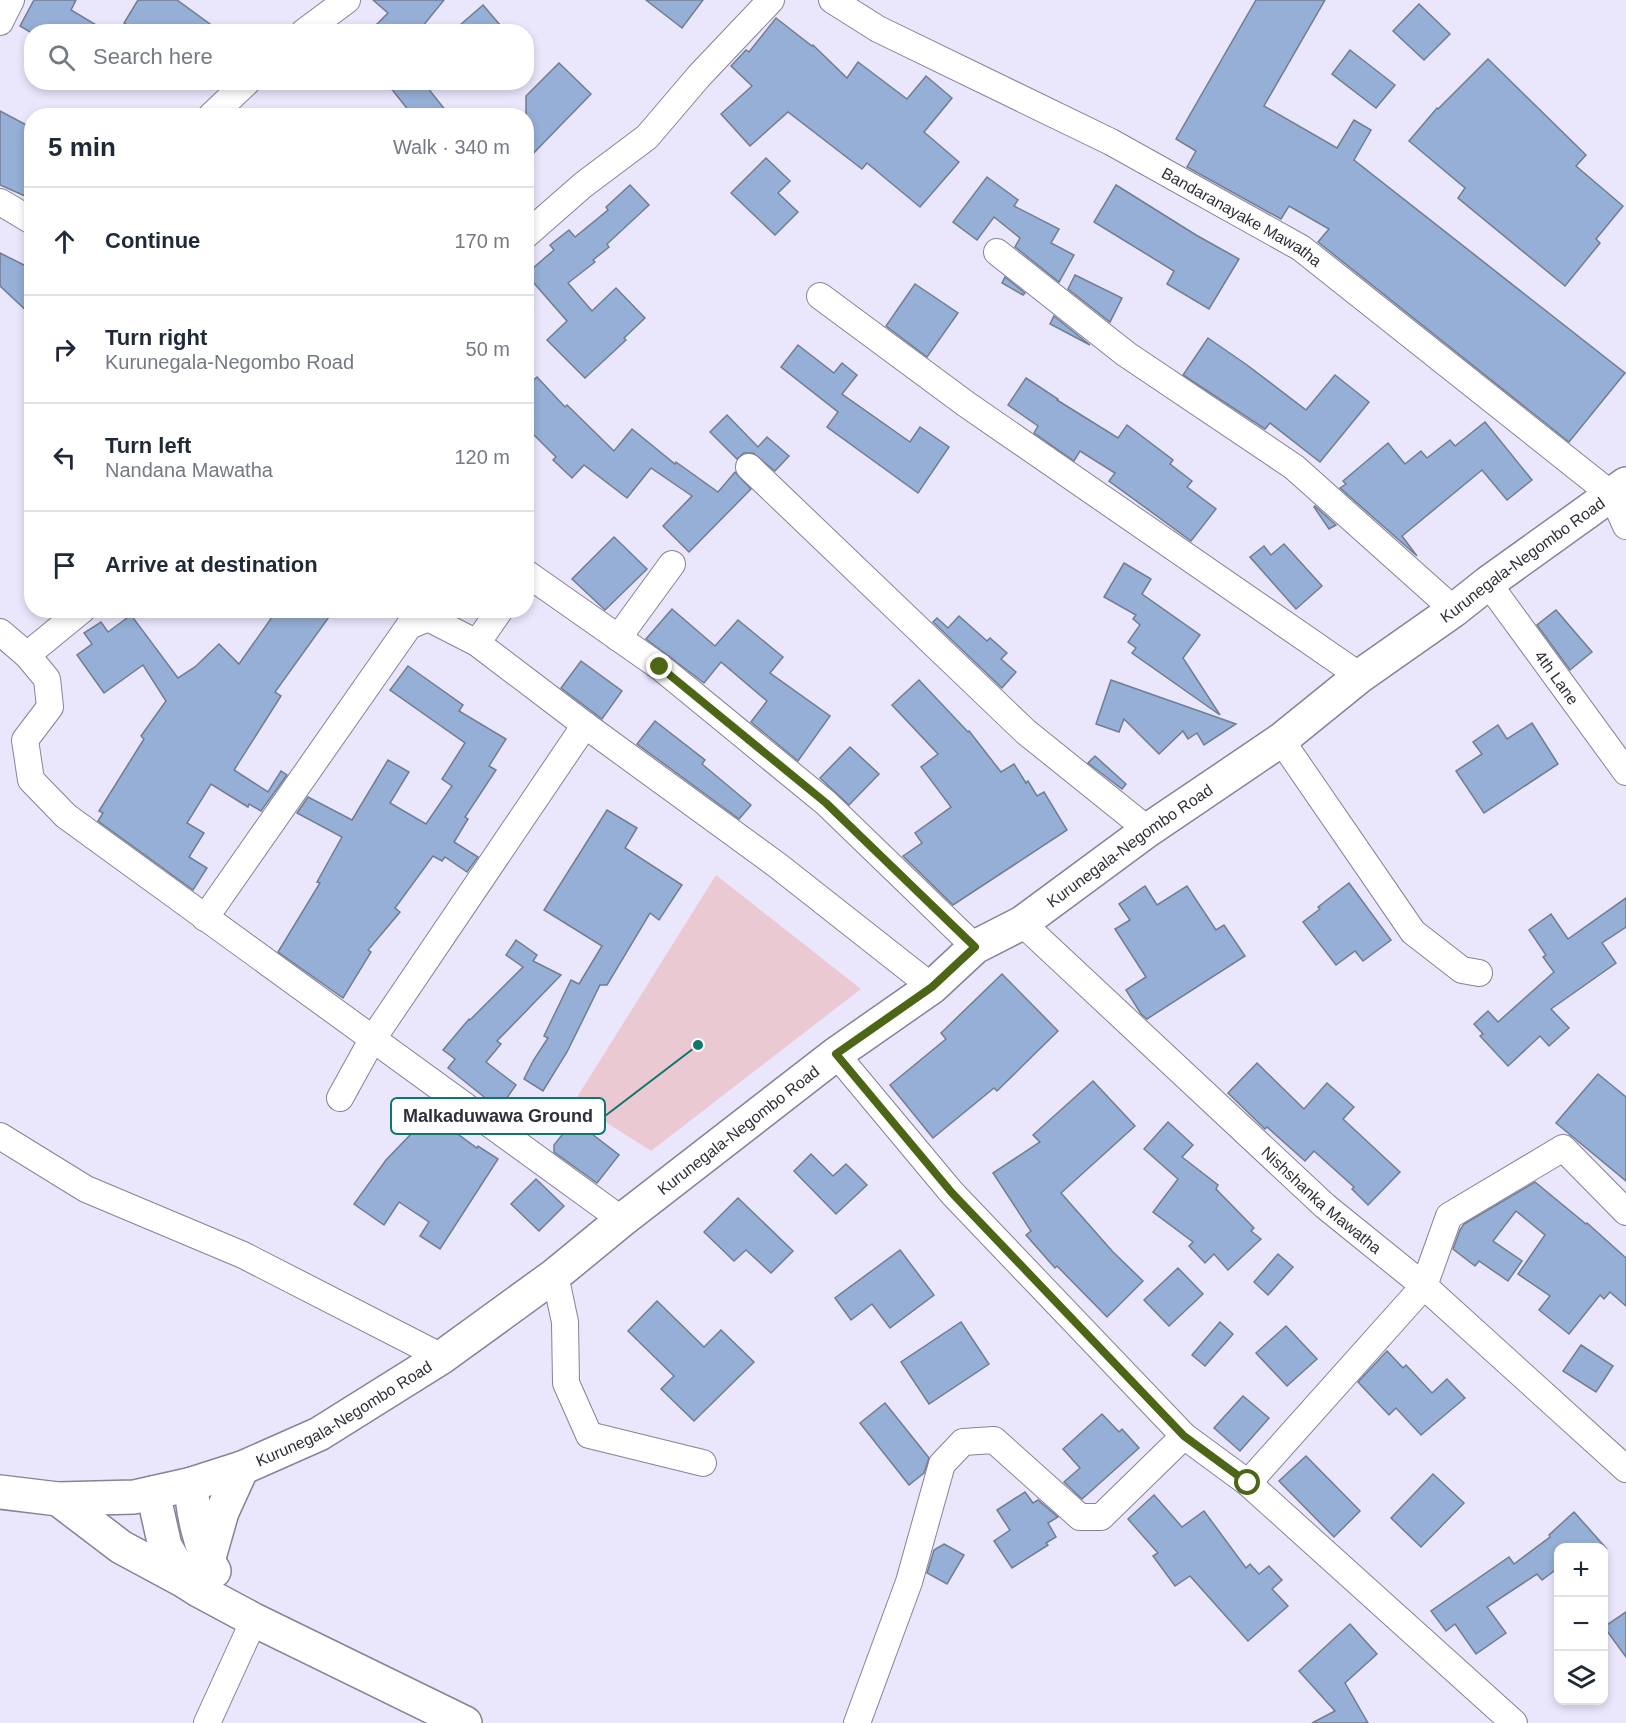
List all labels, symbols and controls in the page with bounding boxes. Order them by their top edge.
search box [24,24,534,90]
icon: search [45,41,78,74]
text: Search here [93,44,213,69]
text: 5 min [48,132,116,162]
text: Walk · 340 m [393,136,510,158]
street label: Bandaranayake Mawatha [1159,164,1325,270]
icon: ahead [48,225,81,258]
text: Continue [105,228,200,253]
text: 170 m [454,230,510,252]
text: Turn right [105,325,207,350]
icon: right [48,333,81,366]
text: 50 m [466,338,510,360]
text: Kurunegala-Negombo Road [105,351,354,373]
text: Turn left [105,433,191,458]
icon: left [48,441,81,474]
text: 120 m [454,446,510,468]
text: Nandana Mawatha [105,459,273,481]
street label: Kurunegala-Negombo Road [1437,494,1608,626]
icon: arrive [48,549,81,582]
text: Arrive at destination [105,552,318,577]
street label: 4th Lane [1531,648,1582,708]
route end [646,653,672,679]
street label: Kurunegala-Negombo Road [1044,781,1216,911]
street label: Kurunegala-Negombo Road [654,1062,822,1198]
callout: Malkaduwawa Ground [391,1098,605,1134]
text: Malkaduwawa Ground [403,1106,593,1126]
street label: Nishshanka Mawatha [1258,1143,1384,1257]
street label: Kurunegala-Negombo Road [253,1358,435,1470]
route start [1234,1469,1260,1495]
map controls [1554,1543,1608,1705]
button: + [1554,1543,1608,1597]
button: − [1554,1597,1608,1651]
button: layers [1554,1651,1608,1705]

